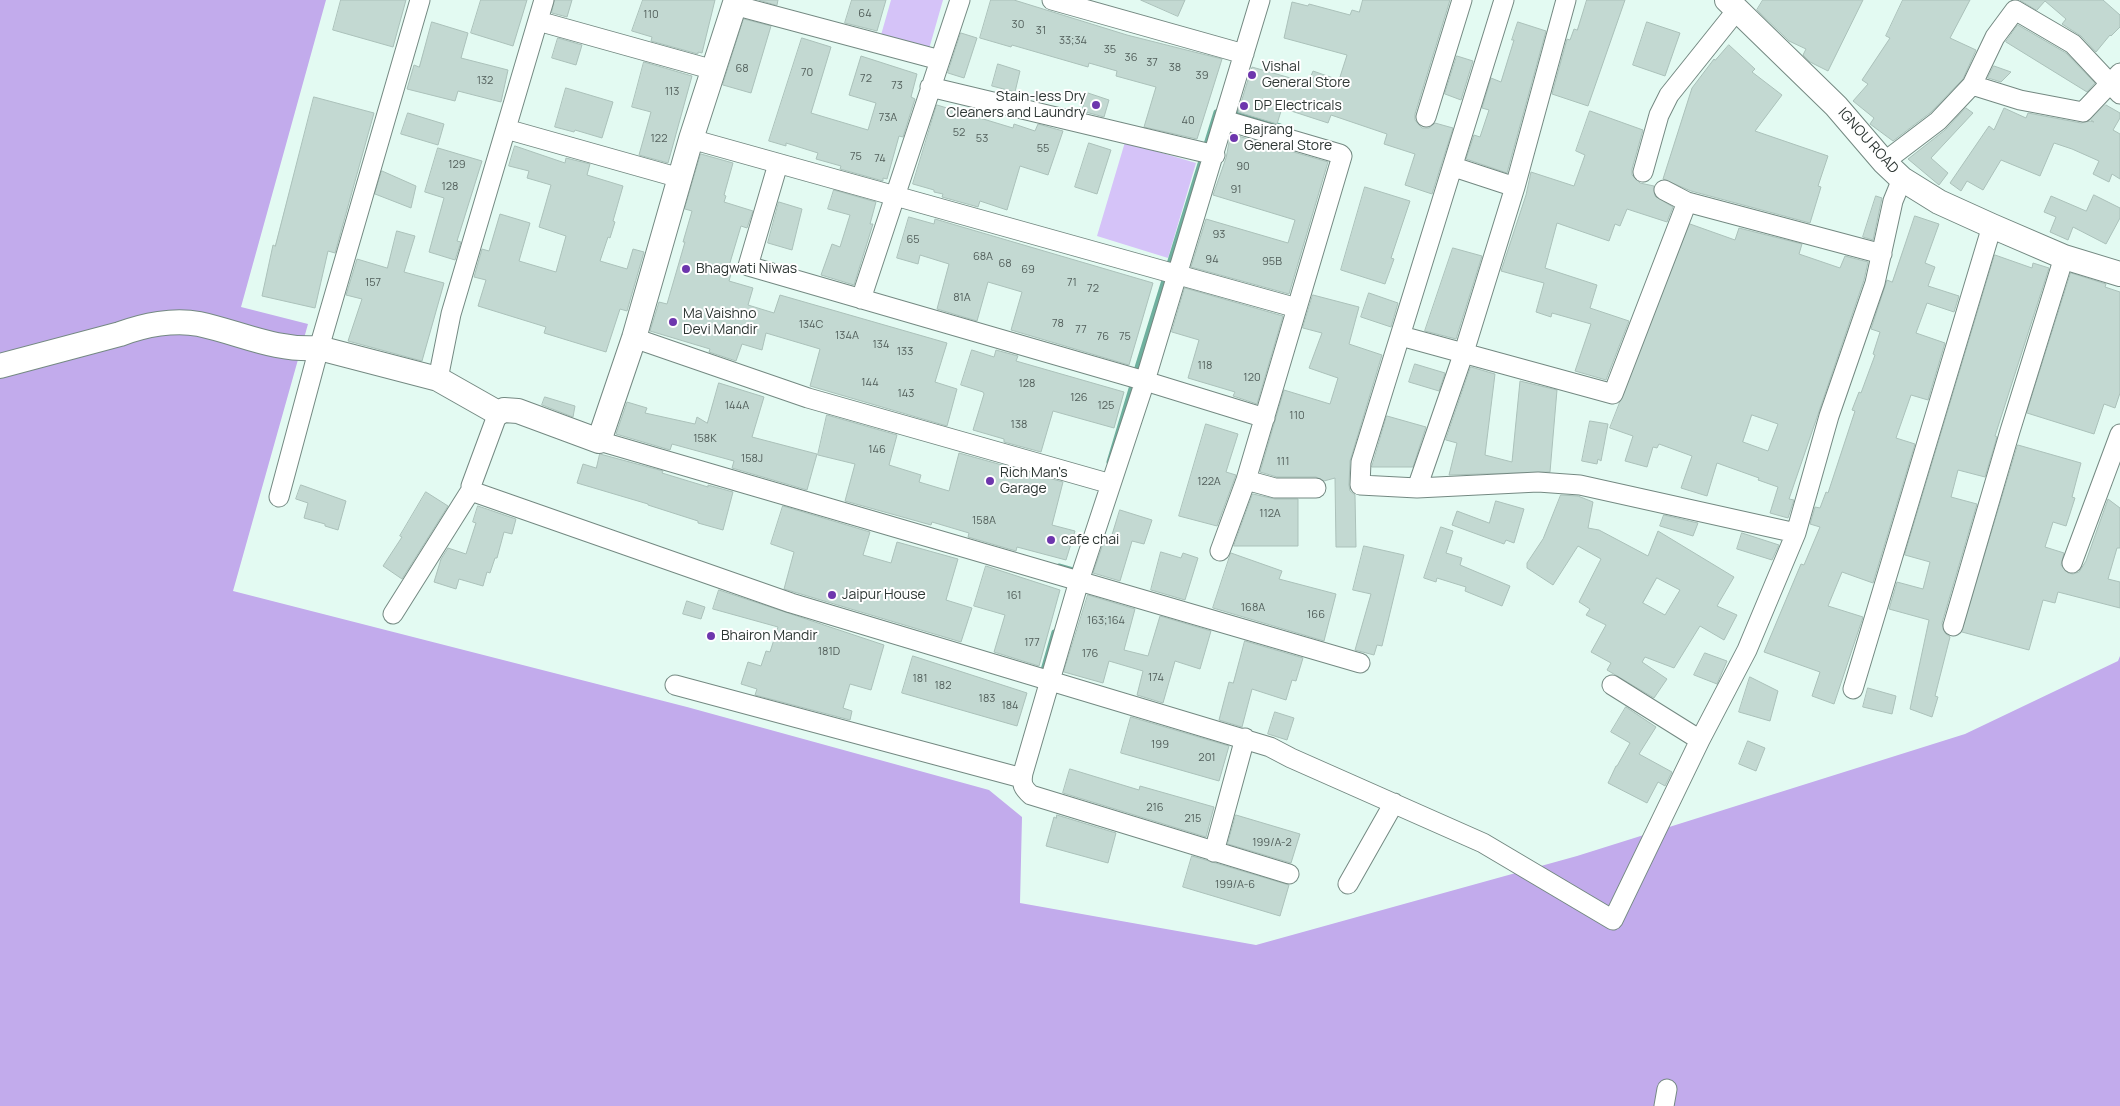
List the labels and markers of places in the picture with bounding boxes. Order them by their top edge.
place label: Vishal General Store [1262,59,1350,92]
marker: Vishal General Store [1246,69,1258,81]
place label: Stain-less Dry Cleaners and Laundry [946,89,1086,121]
place label: DP Electricals [1254,98,1342,114]
marker: Stain-less Dry Cleaners and Laundry [1090,99,1102,111]
marker: DP Electricals [1238,100,1250,112]
place label: Bajrang General Store [1244,122,1332,154]
marker: Bajrang General Store [1228,132,1240,144]
place label: Bhagwati Niwas [696,261,797,277]
marker: Bhagwati Niwas [680,263,692,275]
place label: Ma Vaishno Devi Mandir [683,306,758,338]
marker: Ma Vaishno Devi Mandir [667,316,679,328]
place label: Rich Man's Garage [1000,465,1067,498]
marker: Rich Man's Garage [984,475,996,487]
place label: cafe chai [1061,532,1119,548]
marker: cafe chai [1045,534,1057,546]
place label: Jaipur House [842,587,926,603]
marker: Jaipur House [826,589,838,601]
place label: Bhairon Mandir [721,628,818,644]
marker: Bhairon Mandir [705,630,717,642]

